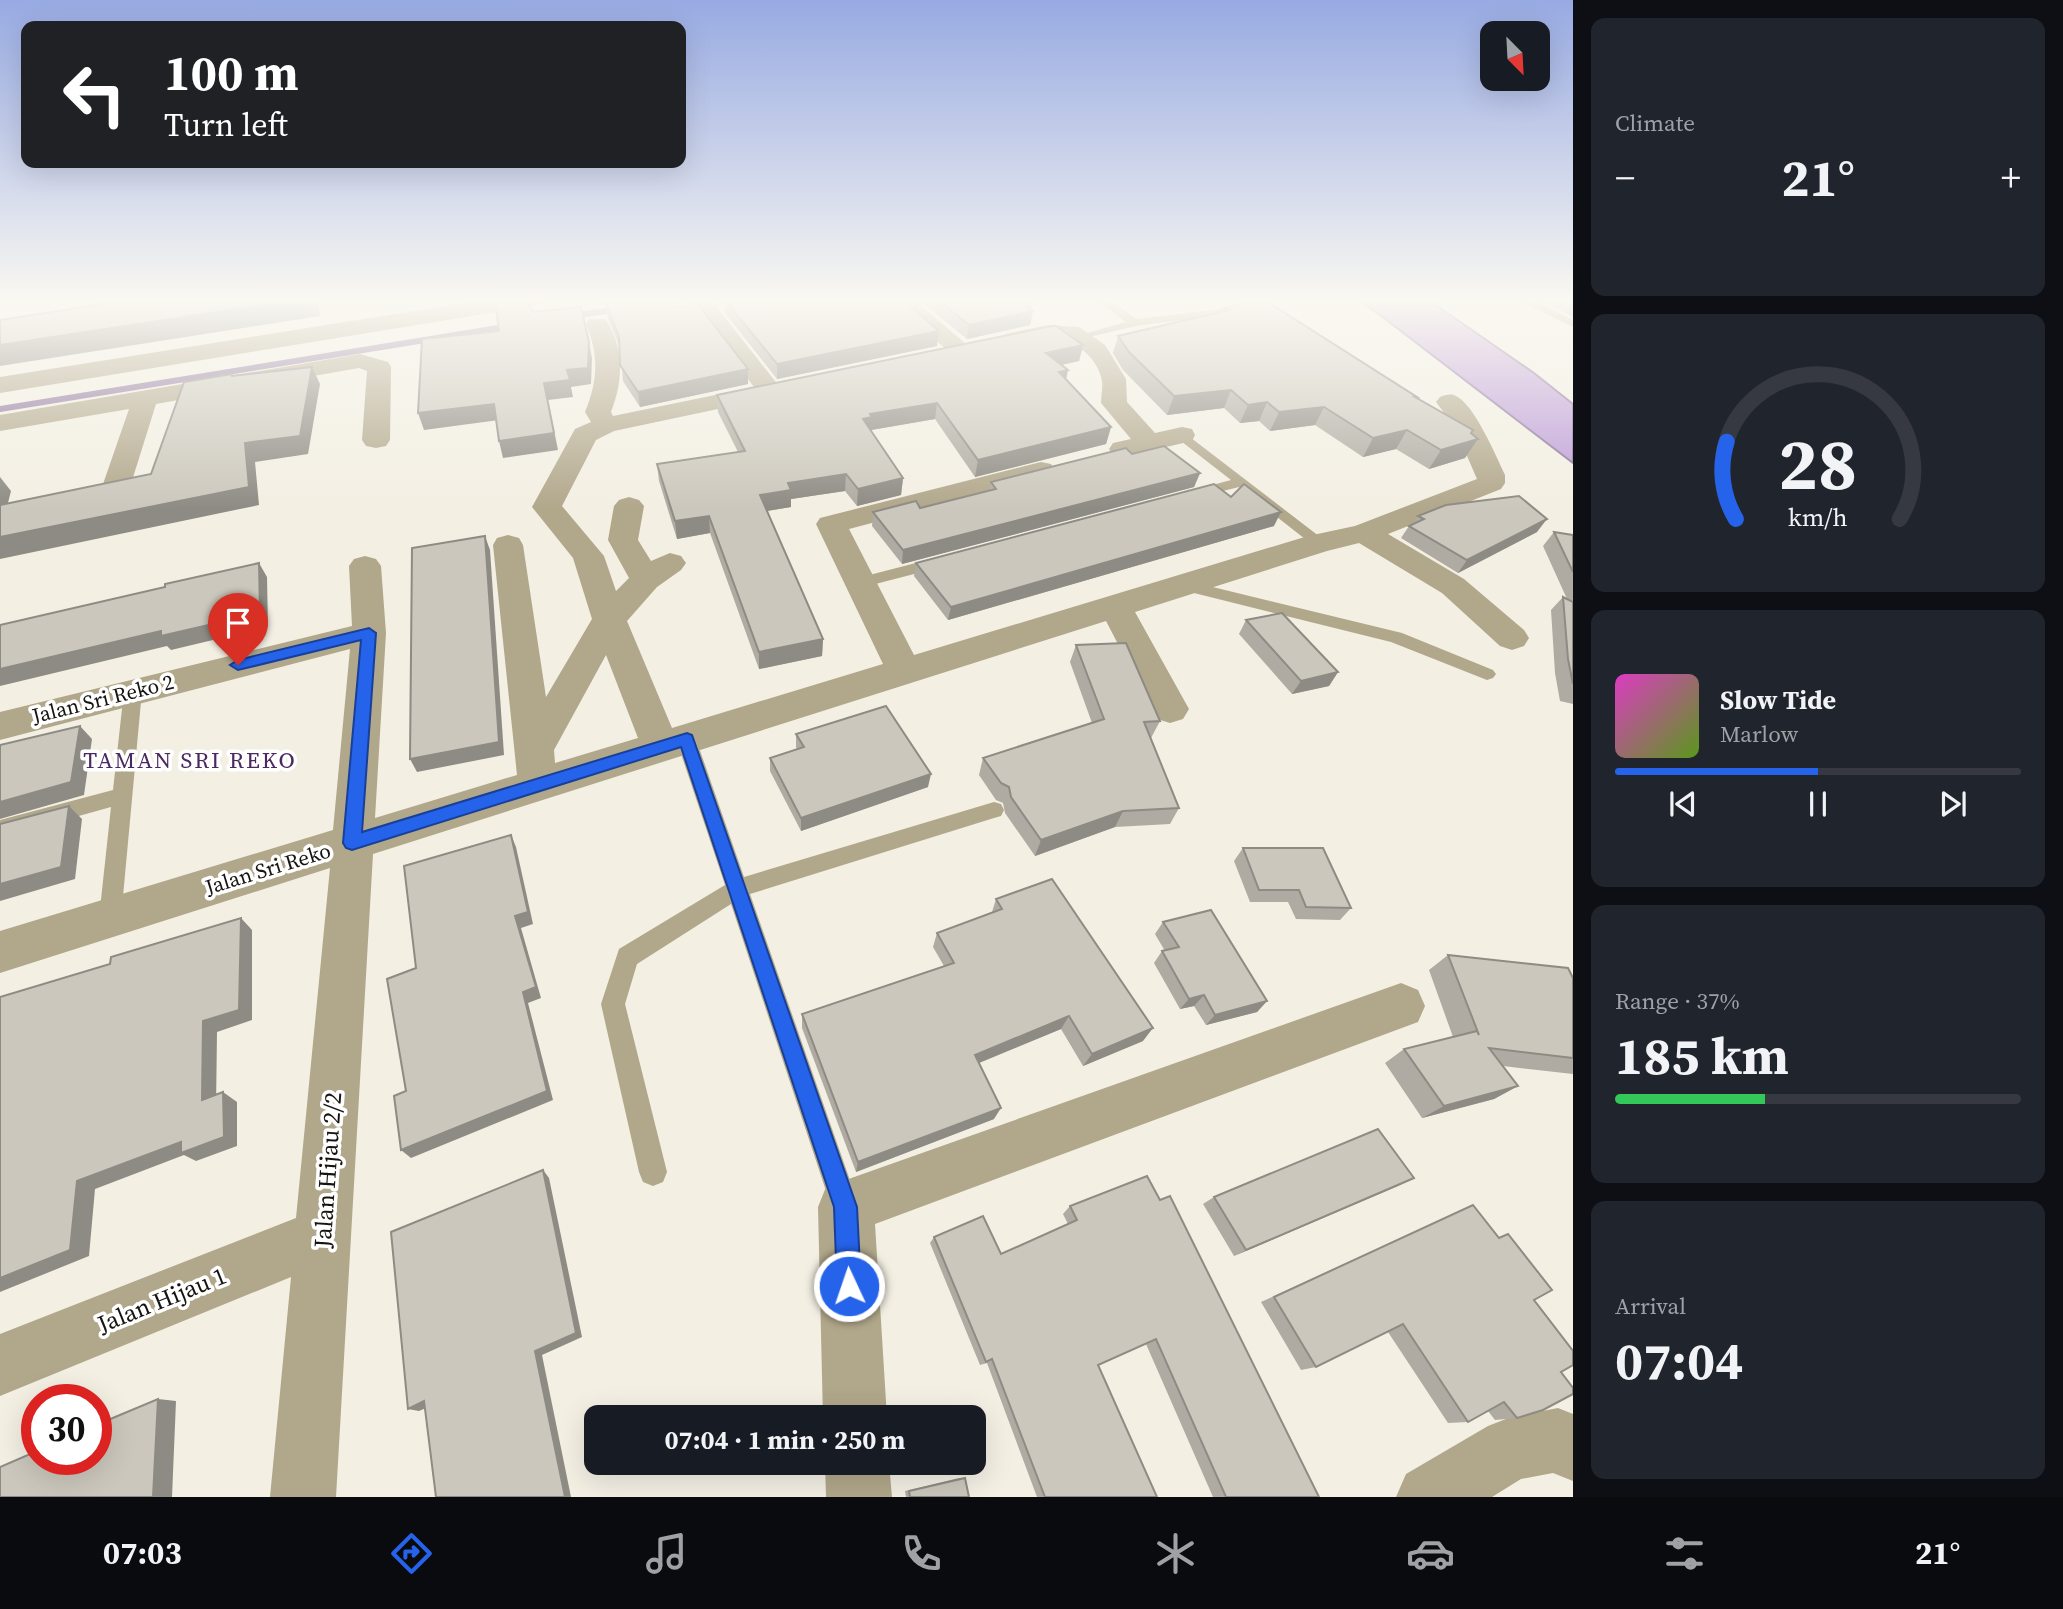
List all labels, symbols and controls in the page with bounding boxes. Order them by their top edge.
north arrow [1480,21,1550,91]
map controls [1480,21,1550,91]
text: 100 m [164,39,299,106]
icon: left [49,49,140,140]
text: Turn left [164,103,288,147]
text: Climate [1615,107,1695,139]
text: 21° [1781,142,1855,213]
text: − [1615,152,1635,204]
text: + [2001,152,2021,204]
text: 28 [1779,414,1857,513]
text: km/h [1788,499,1848,533]
pin [208,593,268,665]
icon: arrive [219,604,257,642]
street label: Jalan Sri Reko 2 [28,667,177,730]
text: Slow Tide [1720,682,1836,718]
text: Marlow [1720,718,1798,750]
district label: TAMAN SRI REKO [83,744,297,776]
icon: previous [1664,785,1702,823]
icon: pause [1799,785,1837,823]
icon: next [1934,785,1972,823]
street label: Jalan Sri Reko [201,836,334,902]
text: Range · 37% [1615,985,1740,1017]
text: 185 km [1615,1020,1789,1091]
street label: Jalan Hijau 2/2 [306,1091,349,1250]
position arrow [812,1249,886,1323]
street label: Jalan Hijau 1 [92,1259,231,1341]
text: Arrival [1615,1290,1686,1322]
text: 07:04 [1615,1325,1743,1396]
speed limit sign: 30 [21,1384,112,1475]
text: 07:04 · 1 min · 250 m [665,1422,905,1458]
icon: directions [387,1529,436,1578]
icon: music [642,1529,691,1578]
icon: phone [897,1529,946,1578]
icon: climate [1151,1529,1200,1578]
icon: car [1406,1529,1455,1578]
icon: filters [1660,1529,1709,1578]
text: 07:03 [103,1531,182,1575]
text: 21° [1915,1531,1960,1575]

